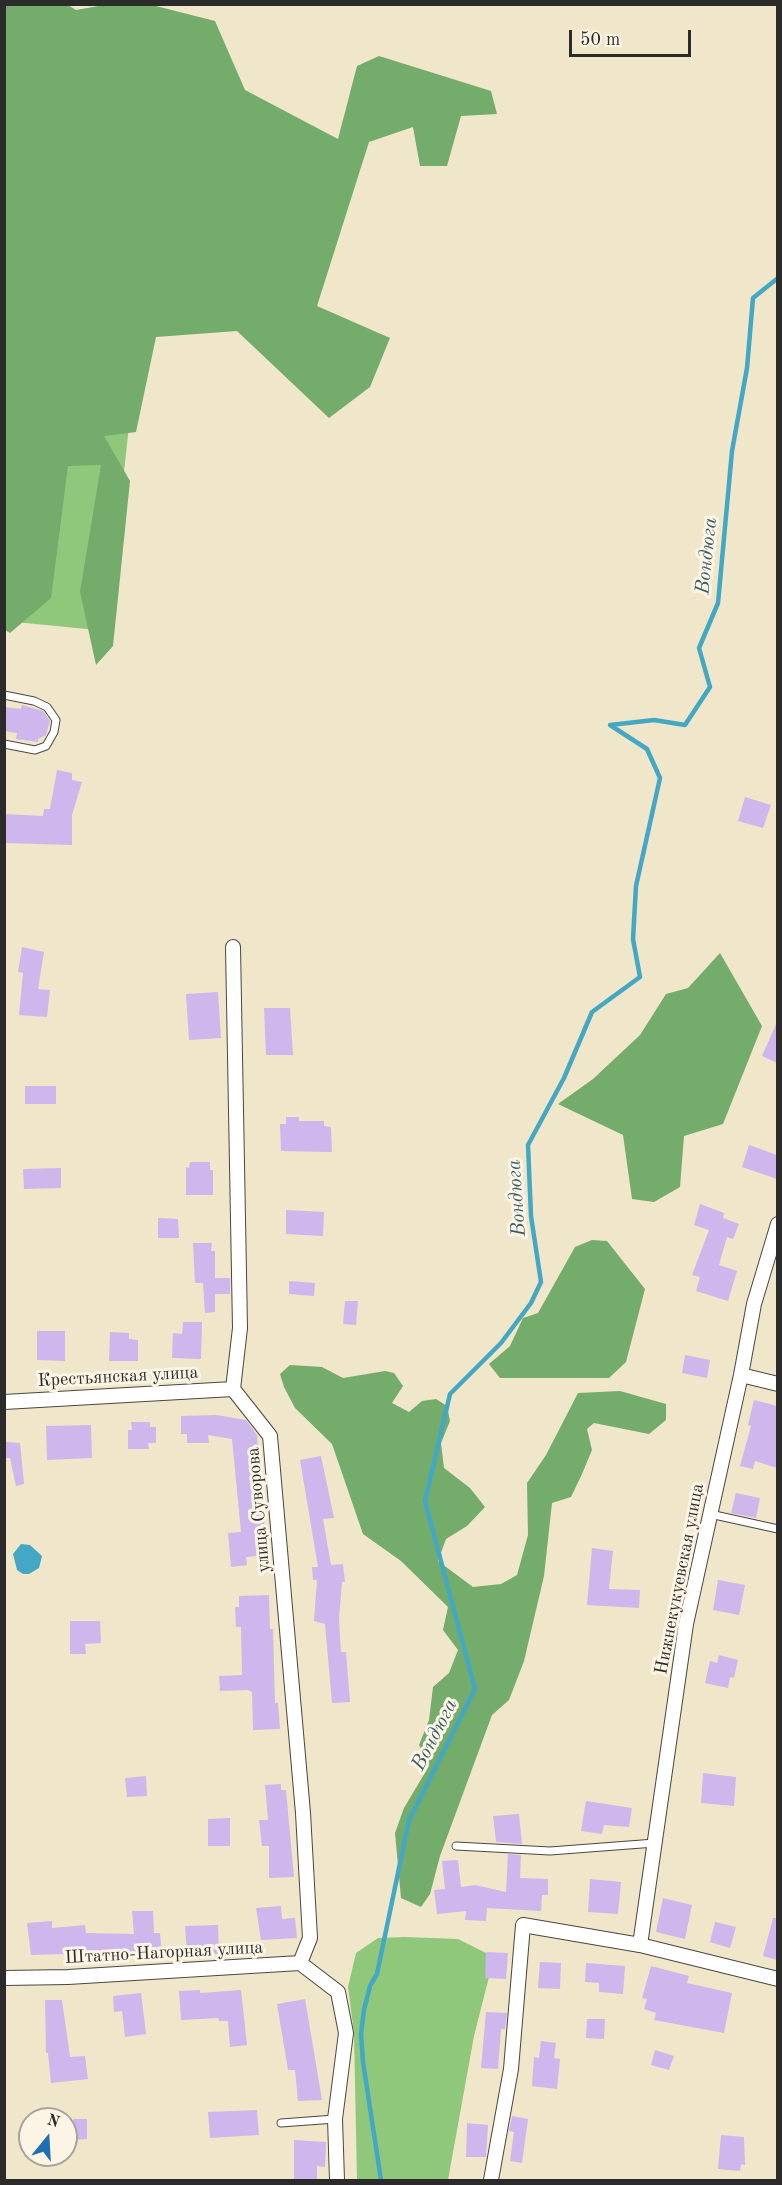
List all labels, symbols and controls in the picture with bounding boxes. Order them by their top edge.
scale bar [572,18,694,56]
text: 50 m [580,31,620,49]
water label: Вондюга [691,516,723,596]
water label: Вондюга [502,1159,532,1237]
street label: Крестьянская улица [37,1362,199,1392]
street label: улица Суворова [243,1446,275,1574]
street label: Нижнекукуевская улица [651,1482,709,1676]
water label: Вондюга [407,1695,463,1775]
street label: Штатно-Нагорная улица [64,1937,264,1969]
north arrow [18,2107,78,2167]
text: N [45,2112,61,2131]

